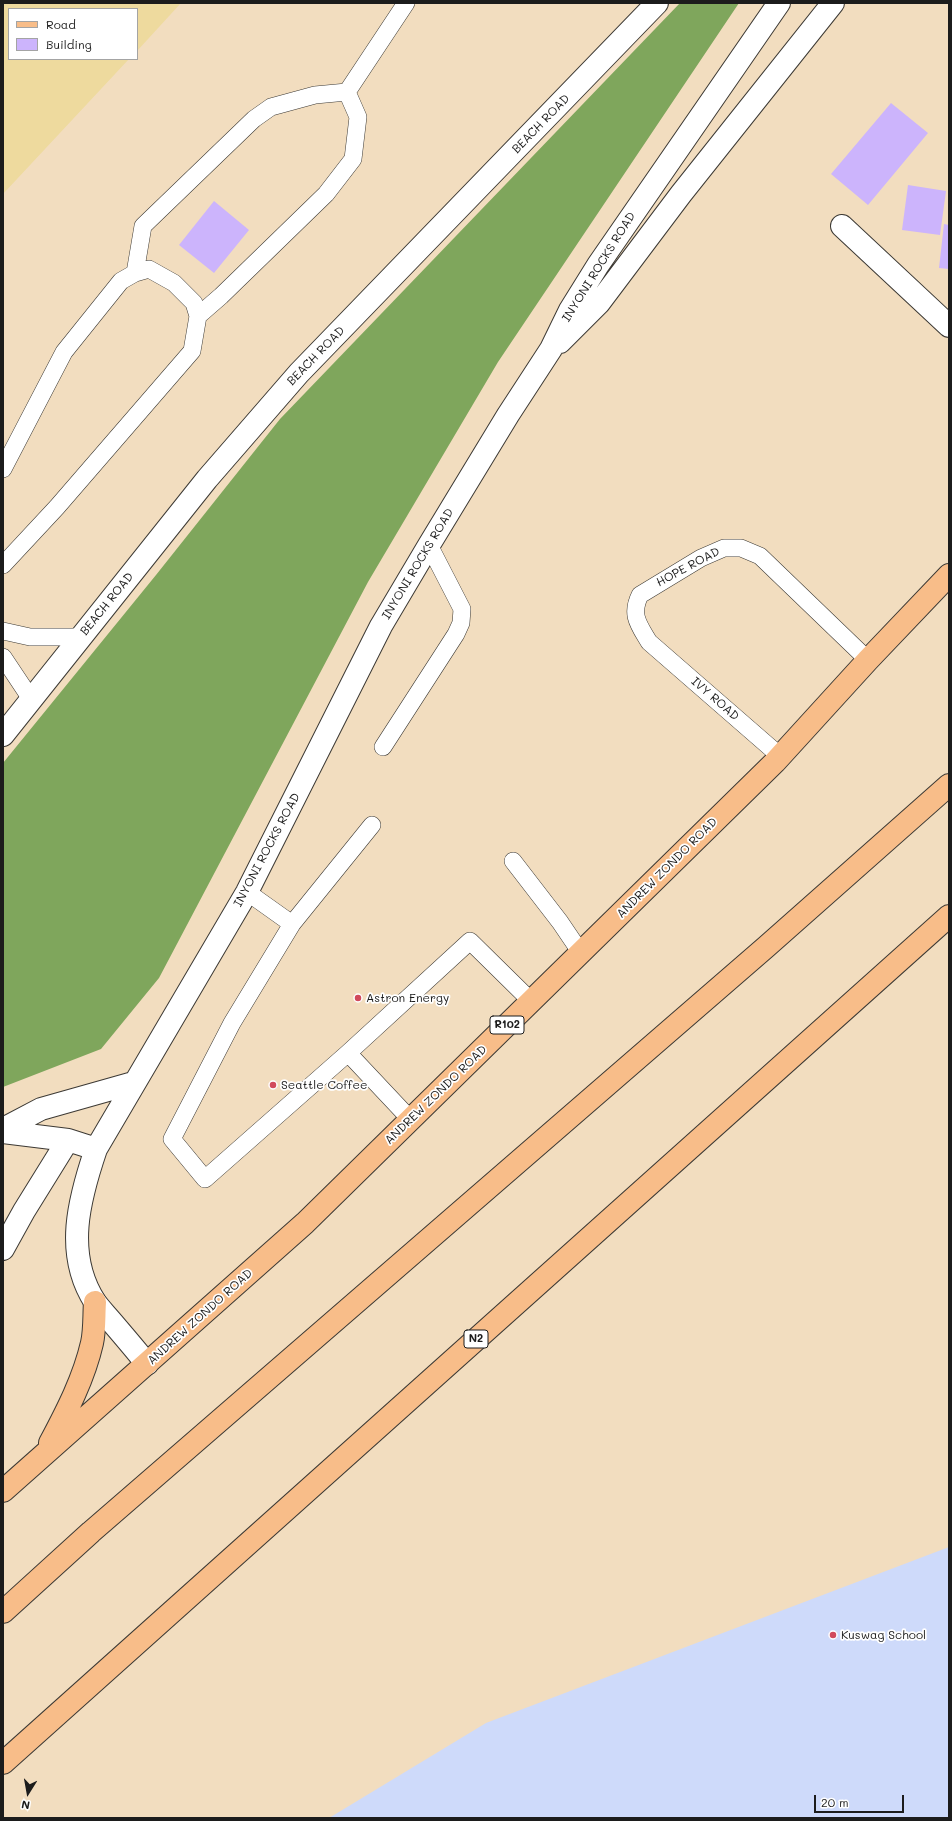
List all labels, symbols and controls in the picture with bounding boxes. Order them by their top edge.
legend [8,8,138,60]
text: Road [46,16,76,32]
text: Building [46,36,92,52]
street label: BEACH ROAD [509,91,573,157]
street label: INYONI ROCKS ROAD [559,209,639,325]
street label: BEACH ROAD [284,323,348,389]
street label: INYONI ROCKS ROAD [379,506,457,622]
street label: HOPE ROAD [654,544,722,590]
street label: BEACH ROAD [77,570,137,638]
street label: IVY ROAD [688,674,742,724]
street label: INYONI ROCKS ROAD [231,791,303,909]
street label: ANDREW ZONDO ROAD [614,815,720,921]
place label: Astron Energy [366,991,449,1005]
marker: Astron Energy [353,993,363,1003]
road number: R102 [490,1016,524,1034]
street label: ANDREW ZONDO ROAD [382,1043,490,1147]
place label: Seattle Coffee [281,1078,367,1092]
marker: Seattle Coffee [268,1080,278,1090]
street label: ANDREW ZONDO ROAD [145,1266,255,1368]
road number: N2 [464,1330,488,1348]
place label: Kuswag School [841,1628,926,1642]
marker: Kuswag School [828,1630,838,1640]
north arrow [8,1773,48,1813]
scale bar [816,1787,906,1813]
text: 20 m [821,1794,849,1810]
text: N [20,1797,31,1813]

